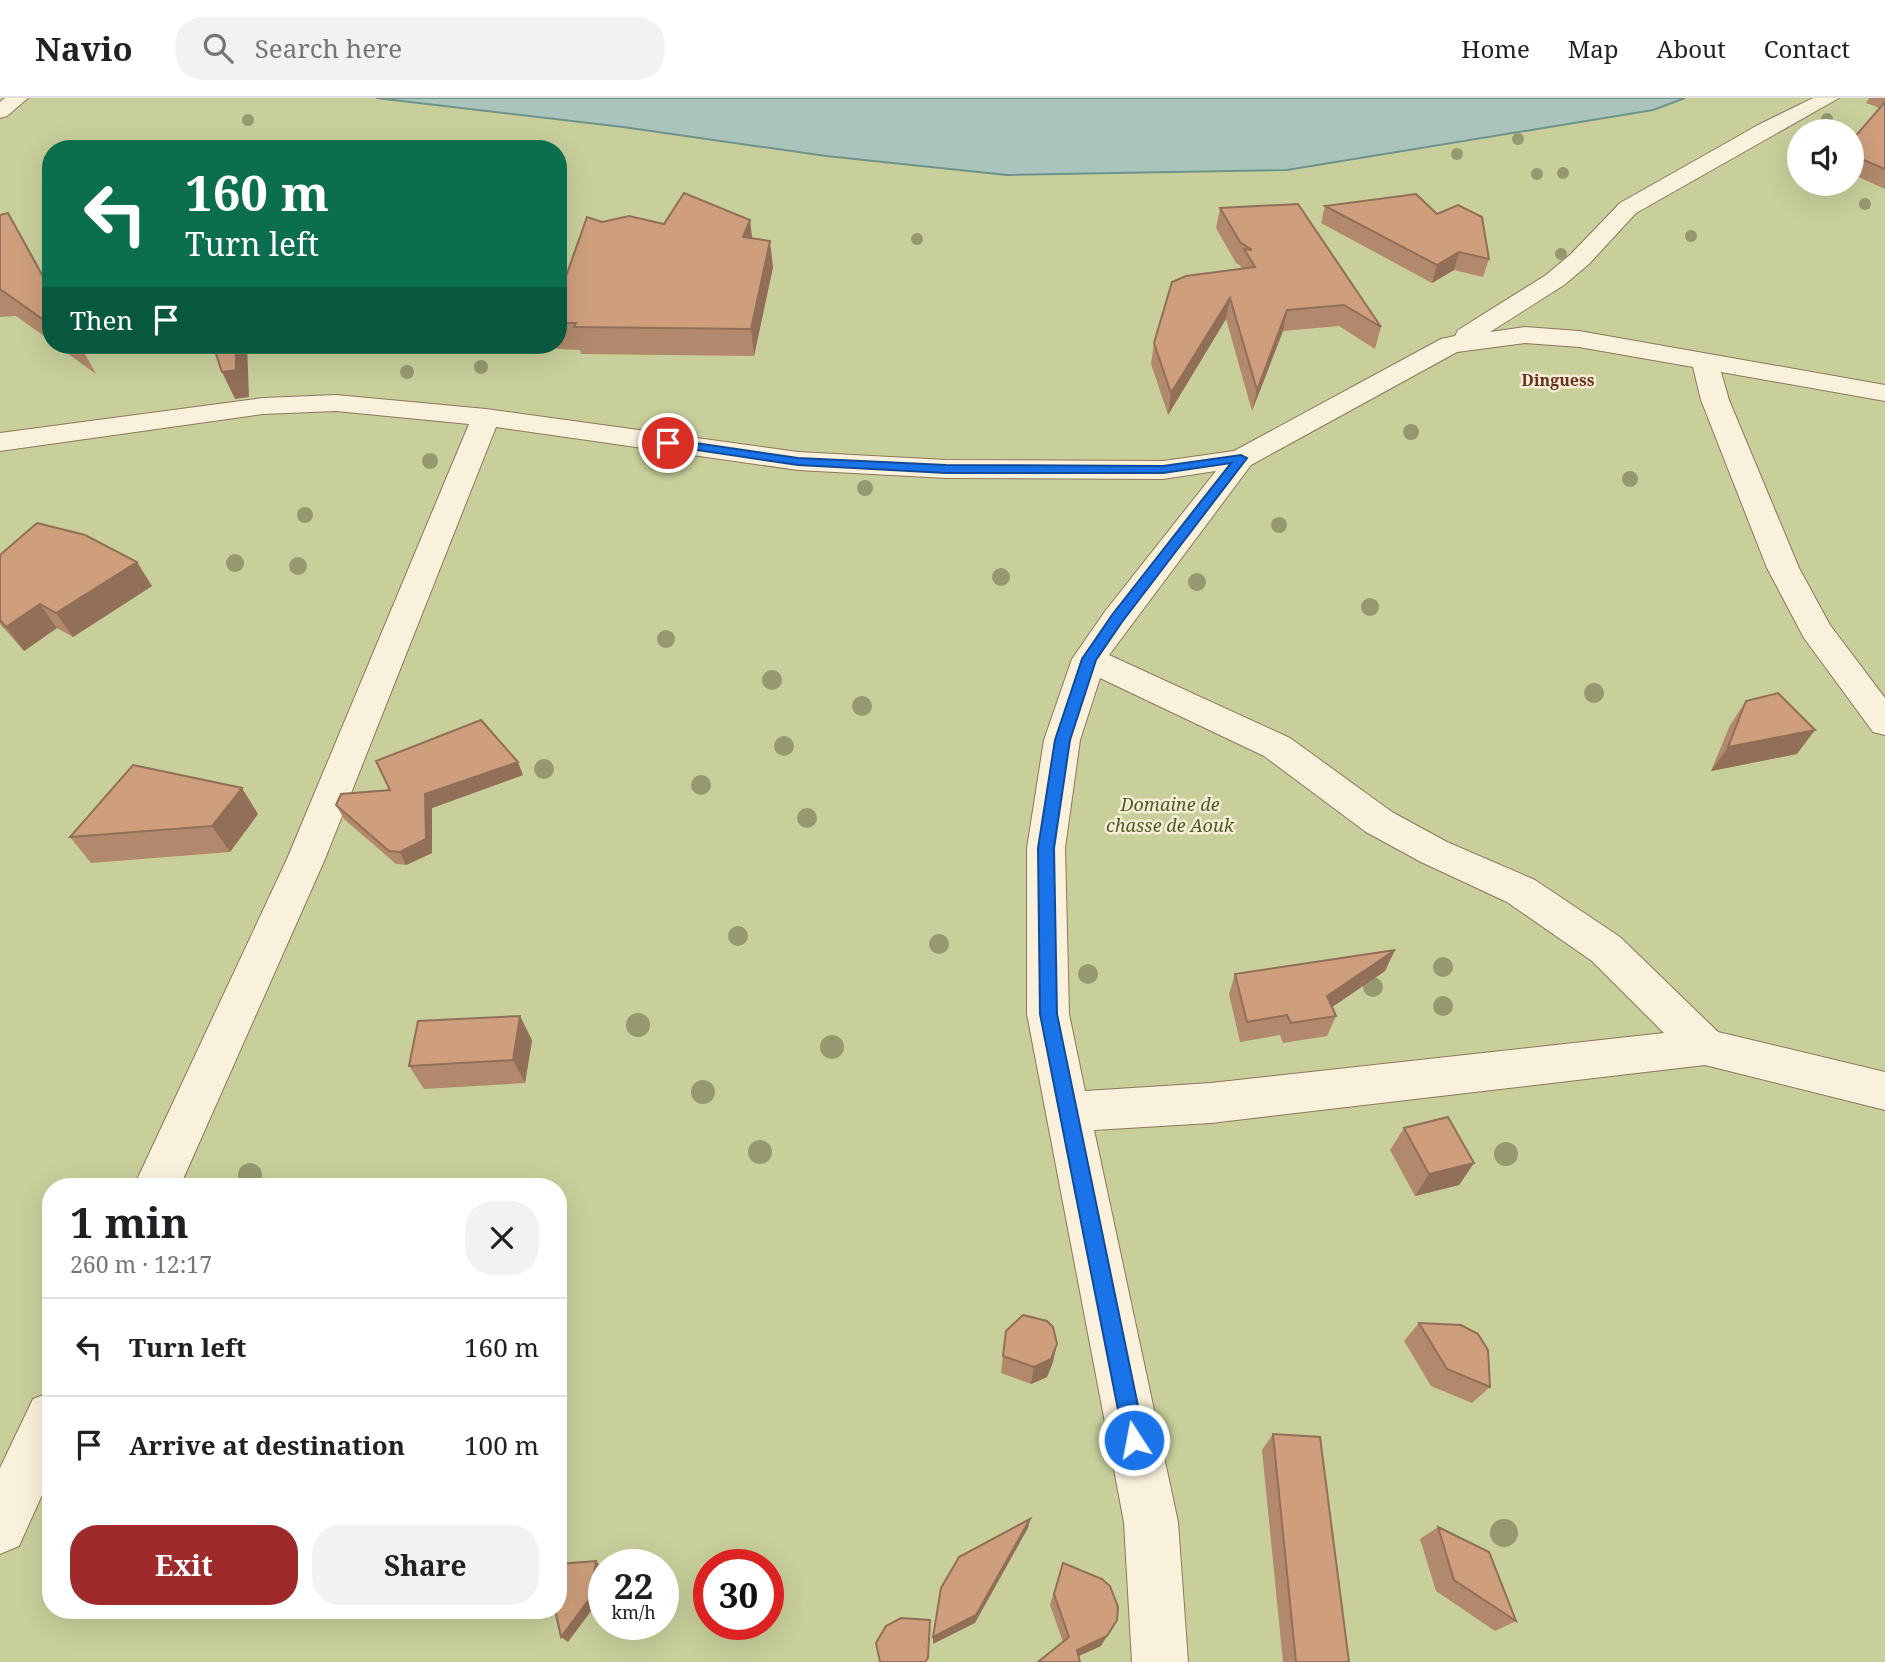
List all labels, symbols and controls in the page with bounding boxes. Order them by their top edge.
search box [175,17,665,80]
text: Navio [35,26,133,71]
icon: search [199,29,237,67]
text: Search here [255,30,402,66]
text: Home [1461,32,1530,65]
text: Map [1568,32,1619,65]
text: About [1657,32,1726,65]
text: Contact [1764,32,1850,65]
map controls [1787,119,1864,196]
button: sound [1787,119,1864,196]
text: 160 m [185,159,329,225]
icon: left [70,168,161,259]
text: Turn left [185,222,319,265]
icon: arrive [147,301,185,339]
text: Then [70,302,133,338]
district label: Dinguess [1522,369,1595,391]
pin [638,413,698,473]
icon: arrive [649,424,687,462]
park label: Domaine de chasse de Aouk [1106,792,1235,837]
text: 1 min [70,1193,189,1250]
button: close [465,1201,539,1275]
text: 260 m · 12:17 [70,1248,212,1280]
icon: left [70,1328,108,1366]
text: Turn left [129,1329,246,1365]
text: 160 m [464,1329,539,1365]
position arrow [1097,1403,1171,1477]
icon: arrive [70,1426,108,1464]
text: Arrive at destination [129,1427,405,1463]
text: 100 m [464,1427,539,1463]
button: Exit [70,1525,298,1605]
button: Share [312,1525,539,1605]
speed limit sign: 30 [693,1549,784,1640]
text: 22 [614,1562,653,1609]
text: km/h [611,1600,656,1624]

